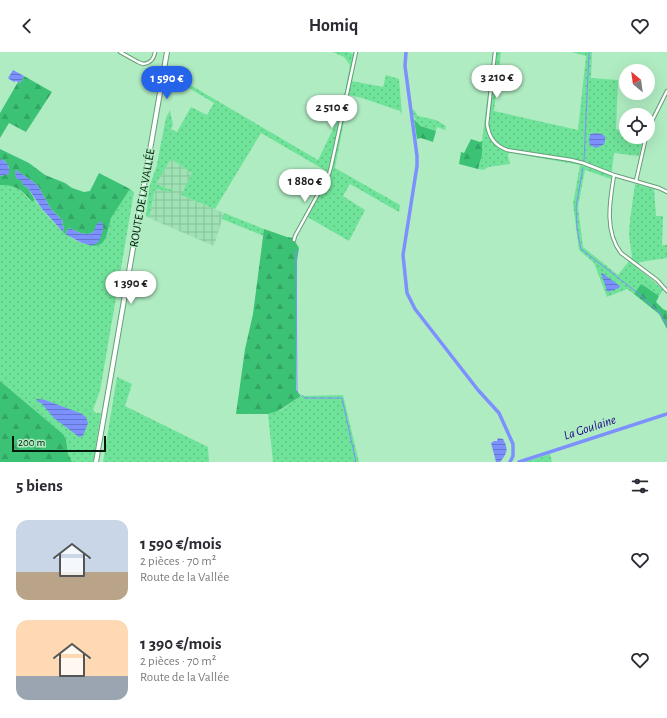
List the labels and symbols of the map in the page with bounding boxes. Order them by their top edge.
north arrow [619,64,655,100]
pin: 3 210 € [460,65,534,99]
pin: 1 590 € [130,66,204,100]
pin: 2 510 € [295,95,369,129]
street label: ROUTE DE LA VALLÉE [126,147,157,248]
pin: 1 880 € [268,169,342,203]
pin: 1 390 € [94,271,168,305]
water label: La Goulaine [562,413,618,443]
scale bar [12,434,106,453]

